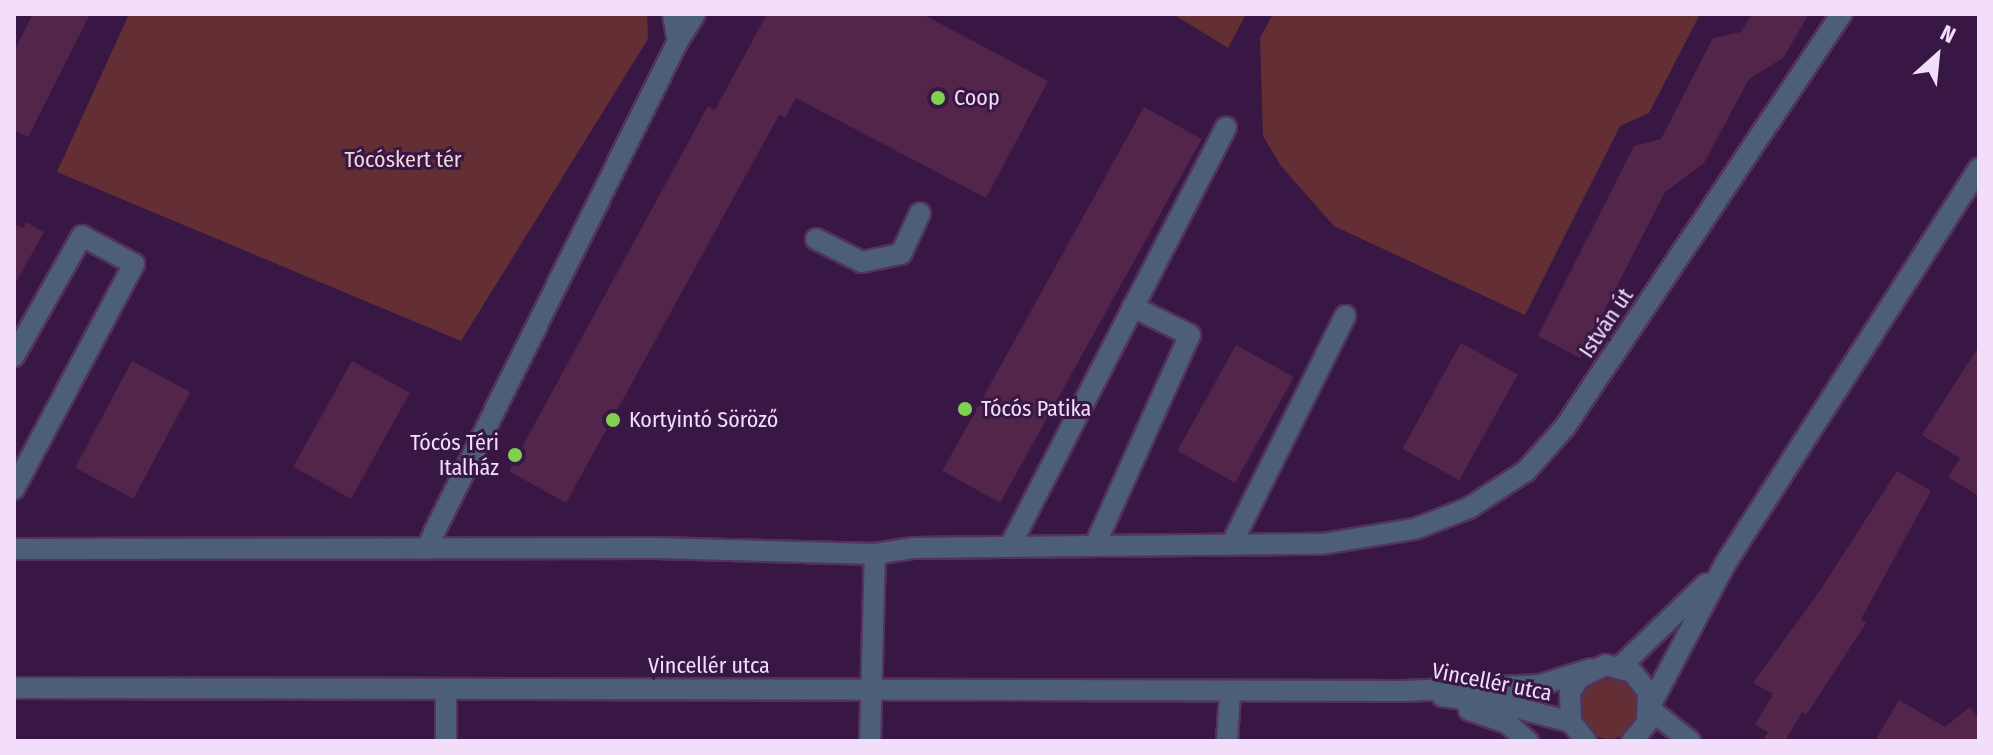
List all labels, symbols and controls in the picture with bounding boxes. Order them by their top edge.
north arrow [1897,16,1977,96]
text: N [1936,19,1960,49]
place label: Coop [954,85,1000,111]
marker: Coop [929,89,947,107]
park label: Tócóskert tér [345,147,461,173]
street label: István út [1573,283,1639,363]
place label: Tócós Patika [981,396,1091,422]
marker: Tócós Patika [956,400,974,418]
place label: Kortyintó Söröző [629,407,778,433]
marker: Kortyintó Söröző [604,411,622,429]
place label: Tócós Téri Italház [410,429,499,480]
marker: Tócós Téri Italház [506,446,524,464]
street label: Vincellér utca [648,653,770,679]
street label: Vincellér utca [1430,657,1554,707]

